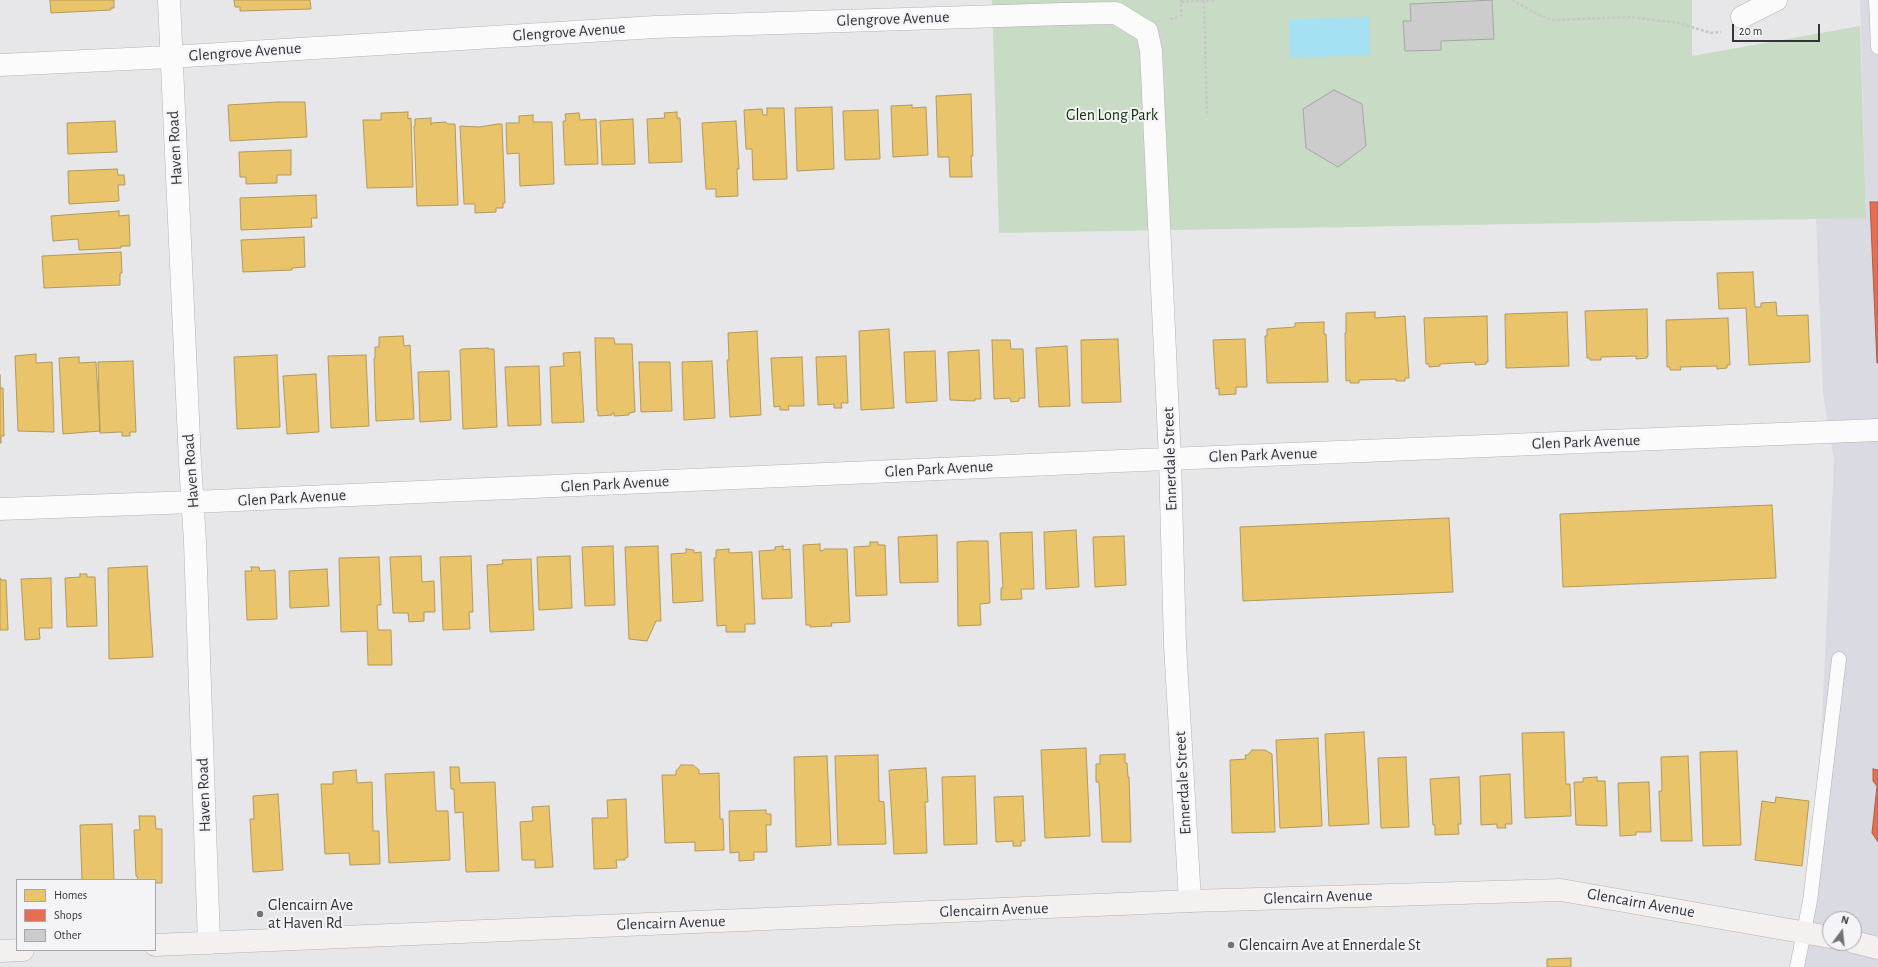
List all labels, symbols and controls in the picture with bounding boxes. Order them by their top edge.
street label: Glengrove Avenue [836,7,950,31]
scale bar [1734,16,1822,42]
street label: Glengrove Avenue [512,18,626,46]
text: 20 m [1739,25,1762,37]
street label: Glengrove Avenue [188,38,302,66]
park label: Glen Long Park [1066,105,1158,125]
street label: Haven Road [163,110,187,186]
street label: Ennerdale Street [1159,407,1181,511]
street label: Glen Park Avenue [1531,431,1641,453]
street label: Haven Road [179,433,203,509]
street label: Glen Park Avenue [1208,444,1318,466]
street label: Glen Park Avenue [884,457,994,481]
street label: Glen Park Avenue [560,472,670,496]
street label: Glen Park Avenue [237,486,347,510]
street label: Ennerdale Street [1171,731,1195,835]
street label: Haven Road [193,757,215,833]
legend [16,879,156,951]
street label: Glencairn Avenue [1586,884,1696,922]
street label: Glencairn Avenue [1263,886,1373,908]
text: Homes [54,889,87,901]
place label: Glencairn Ave at Haven Rd [268,895,353,933]
street label: Glencairn Avenue [939,899,1049,921]
text: Shops [54,909,82,921]
marker: Glencairn Ave at Haven Rd [255,909,265,919]
north arrow [1822,911,1862,951]
street label: Glencairn Avenue [616,912,726,934]
text: N [1840,914,1850,926]
text: Other [54,929,81,941]
place label: Glencairn Ave at Ennerdale St [1239,935,1421,955]
marker: Glencairn Ave at Ennerdale St [1226,940,1236,950]

